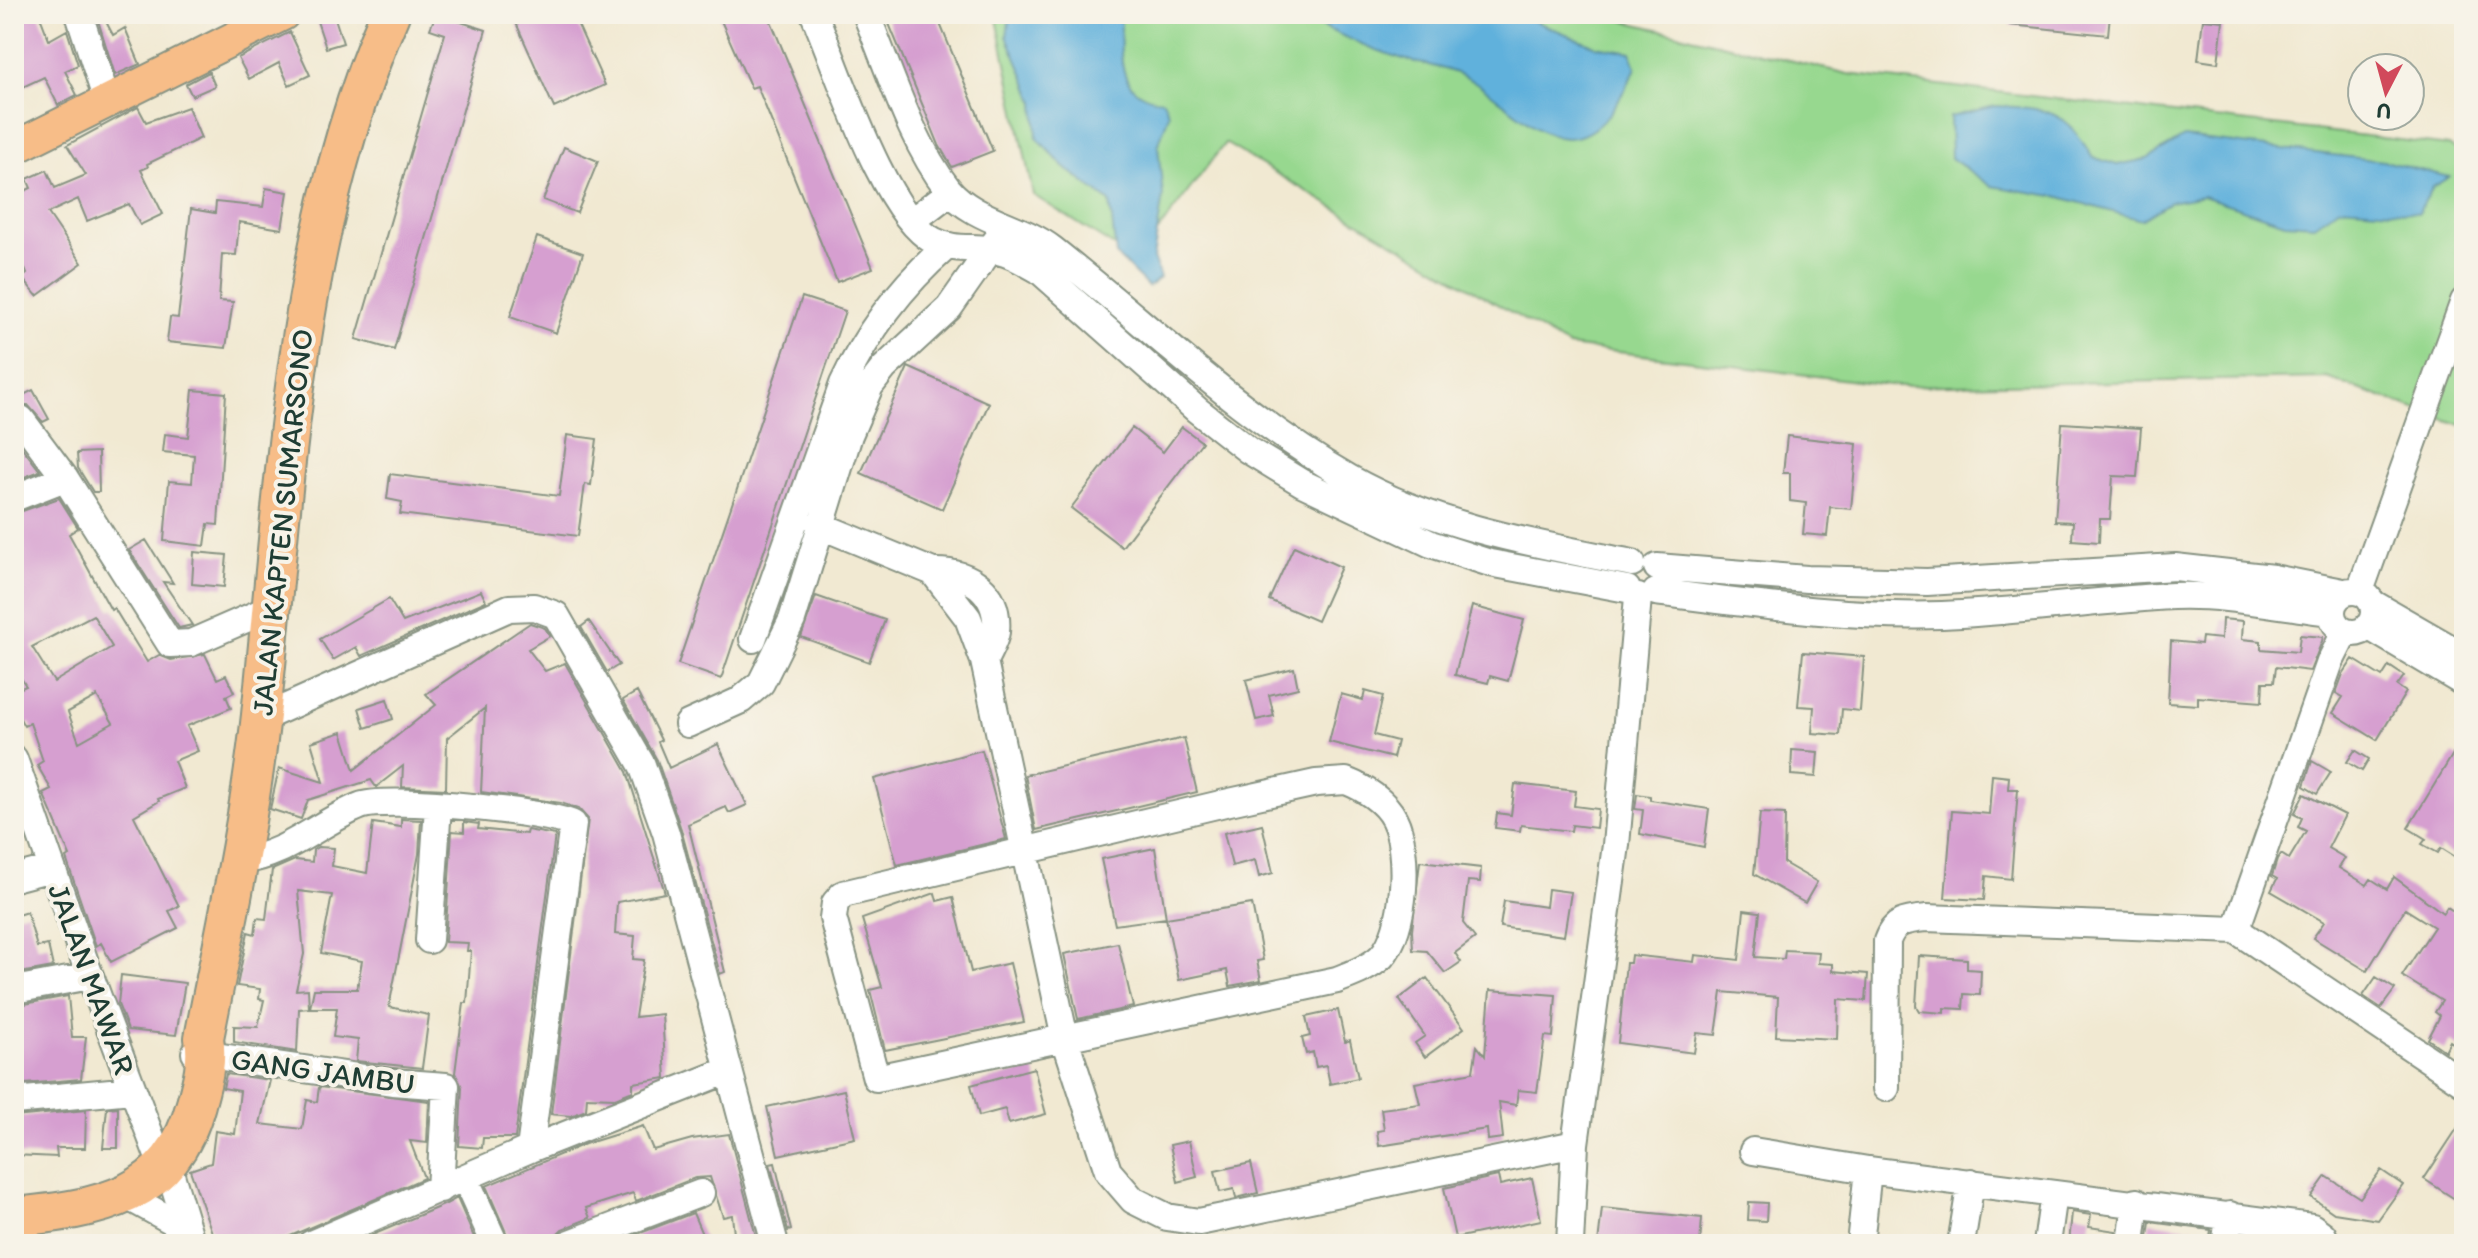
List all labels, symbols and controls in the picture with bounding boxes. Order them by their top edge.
north arrow [2346,52,2426,132]
text: U [2375,97,2393,126]
street label: JALAN KAPTEN SUMARSONO [243,327,321,717]
street label: JALAN MAWAR [40,878,144,1080]
street label: GANG JAMBU [229,1040,417,1102]

